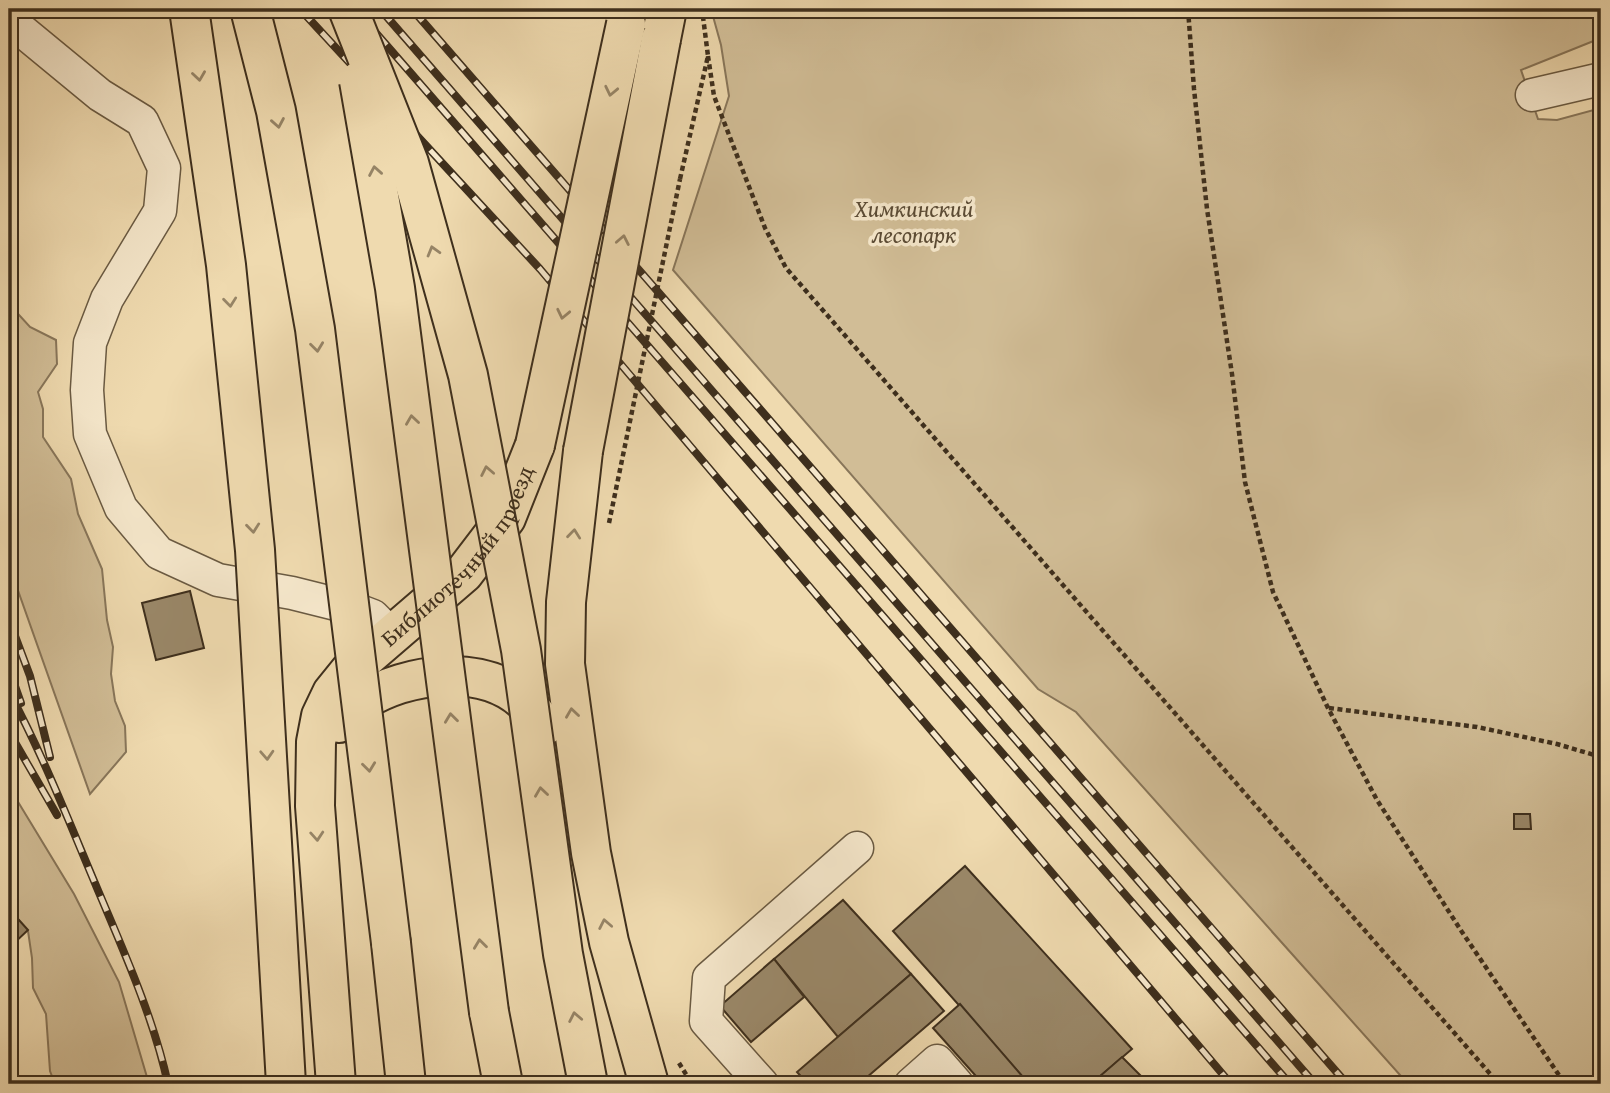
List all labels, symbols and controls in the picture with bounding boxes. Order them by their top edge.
one-way arrow [191,70,206,82]
one-way arrow [605,85,620,97]
one-way arrow [270,117,285,129]
one-way arrow [368,165,383,177]
park label: Химкинский лесопарк [854,192,974,251]
one-way arrow [615,234,630,246]
one-way arrow [427,245,442,257]
one-way arrow [222,296,237,307]
one-way arrow [557,308,572,320]
one-way arrow [310,341,325,353]
one-way arrow [405,414,420,426]
street label: Библиотечный проезд [373,460,541,654]
one-way arrow [480,465,495,477]
one-way arrow [245,523,260,534]
one-way arrow [566,529,581,540]
one-way arrow [564,707,579,719]
one-way arrow [444,712,459,724]
one-way arrow [259,750,274,761]
one-way arrow [361,761,376,773]
one-way arrow [533,786,548,798]
one-way arrow [309,831,324,842]
one-way arrow [599,918,614,930]
one-way arrow [473,938,488,950]
one-way arrow [568,1011,583,1023]

